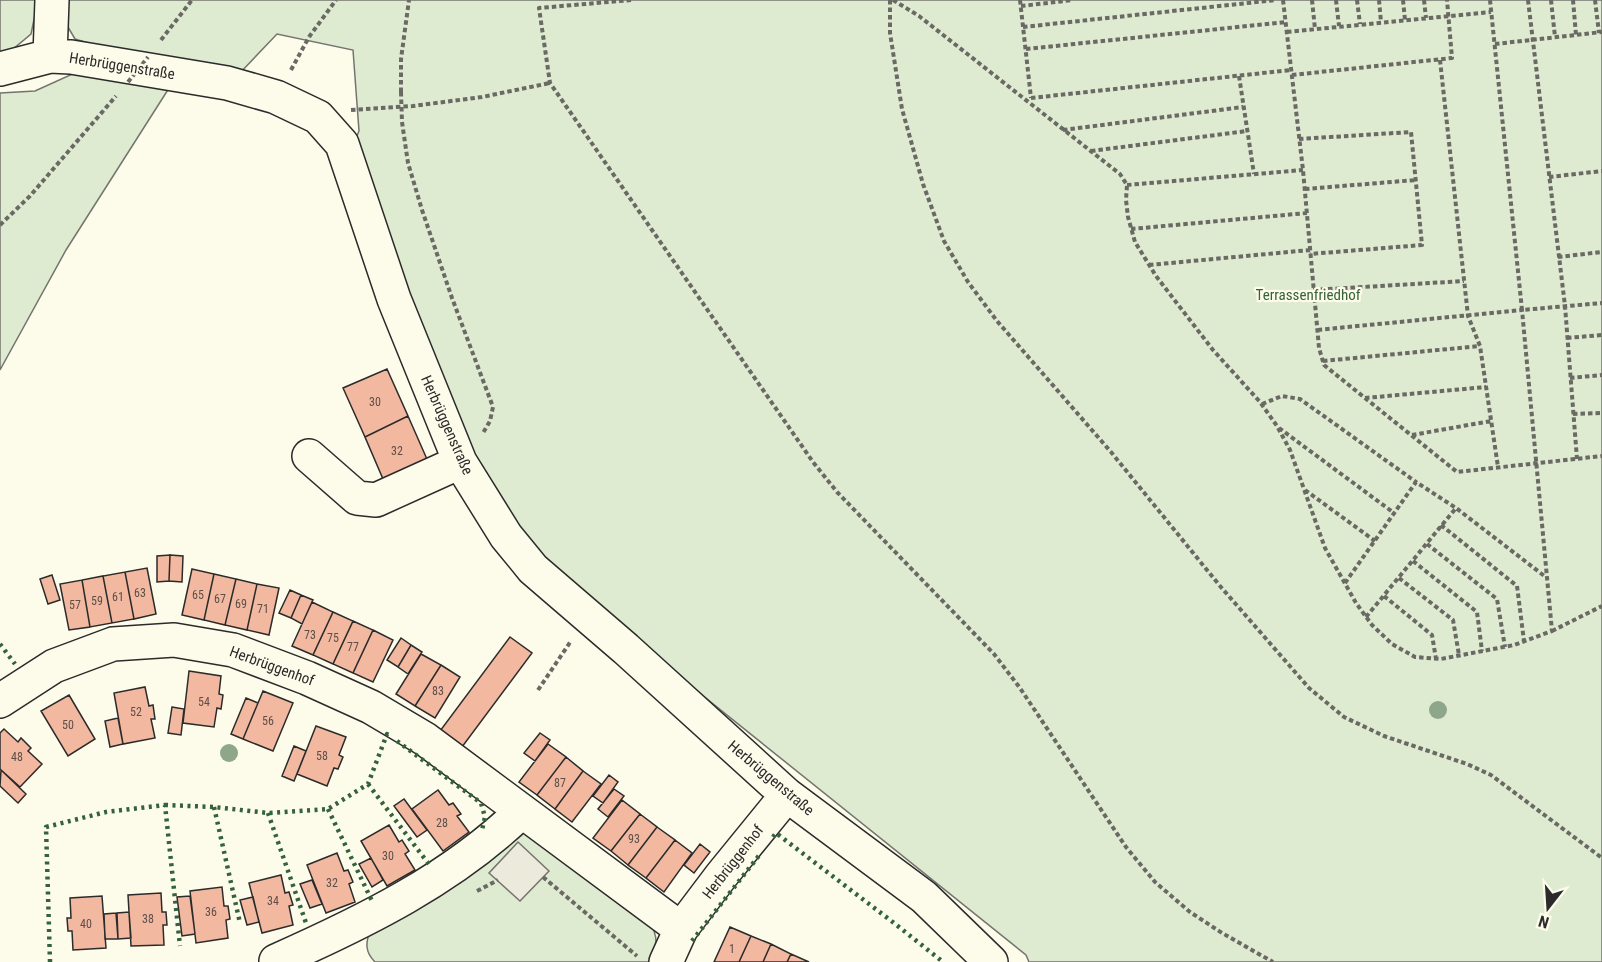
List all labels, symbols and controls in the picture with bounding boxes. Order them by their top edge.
street label: Herbrüggenstraße [68,49,176,83]
park label: Terrassenfriedhof [1256,286,1361,304]
street label: Herbrüggenstraße [417,373,477,477]
house number: 30 [369,395,381,409]
house number: 32 [391,444,403,458]
house number: 63 [134,586,146,600]
house number: 65 [192,588,204,602]
house number: 61 [112,590,124,604]
house number: 67 [214,592,226,606]
house number: 59 [91,594,103,608]
house number: 69 [235,597,247,611]
house number: 57 [69,598,81,612]
house number: 71 [257,602,269,616]
house number: 73 [304,628,316,642]
house number: 75 [327,631,339,645]
house number: 77 [347,640,359,654]
street label: Herbrüggenhof [227,642,317,690]
house number: 83 [432,684,444,698]
house number: 54 [198,695,210,709]
house number: 52 [130,705,142,719]
house number: 56 [262,714,274,728]
house number: 50 [62,718,74,732]
street label: Herbrüggenstraße [724,737,818,819]
house number: 58 [316,749,328,763]
house number: 48 [11,750,23,764]
house number: 87 [554,776,566,790]
house number: 28 [436,816,448,830]
street label: Herbrüggenhof [699,821,768,903]
house number: 93 [628,832,640,846]
house number: 30 [382,849,394,863]
house number: 32 [326,876,338,890]
north arrow [1518,878,1578,938]
house number: 34 [267,894,279,908]
house number: 36 [205,905,217,919]
text: N [1536,911,1551,932]
house number: 38 [142,912,154,926]
house number: 40 [80,917,92,931]
house number: 1 [729,942,735,956]

